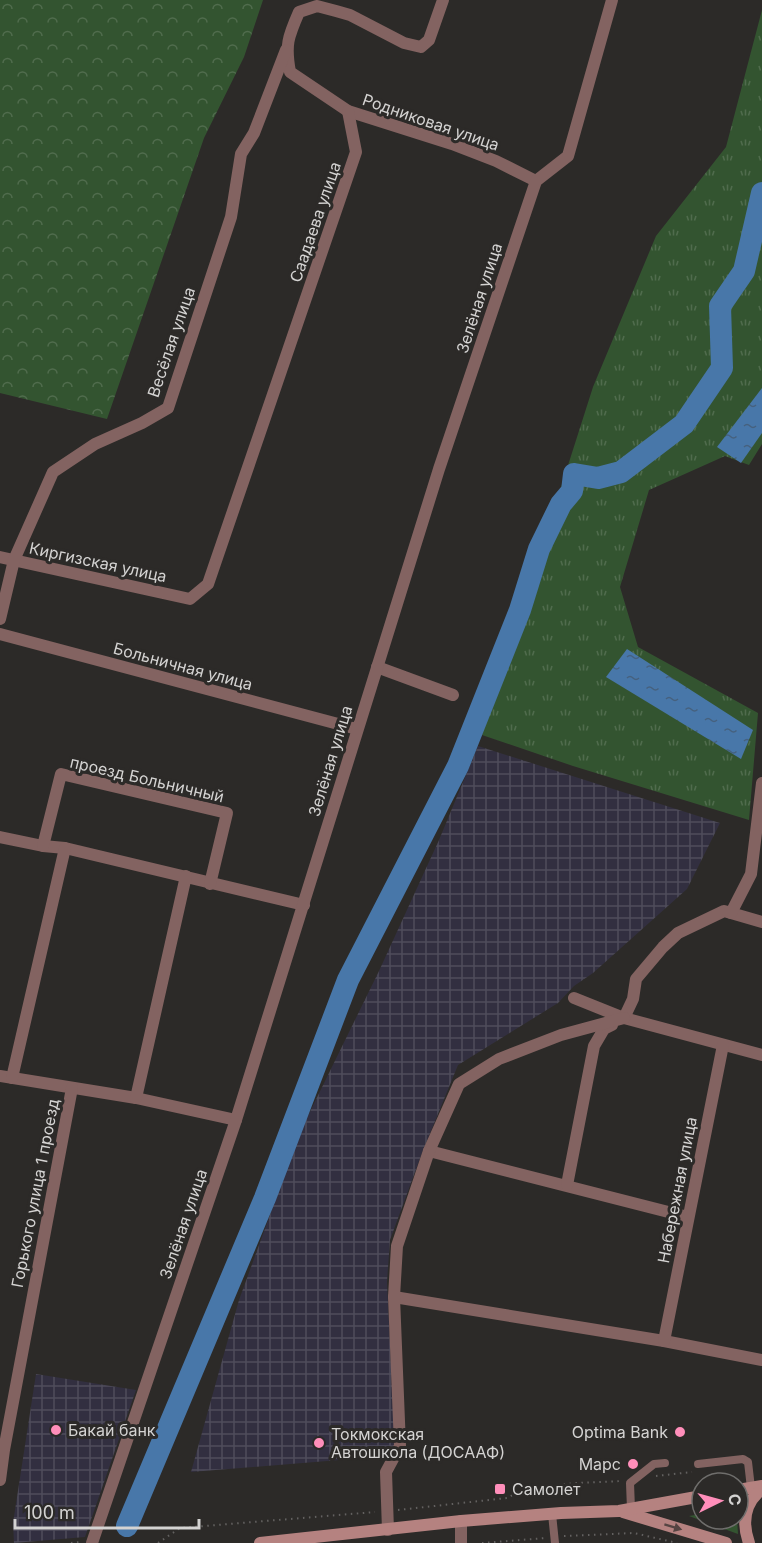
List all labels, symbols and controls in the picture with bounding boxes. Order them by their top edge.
street label: Родниковая улица [360,89,502,155]
street label: Саадаева улица [285,159,345,285]
street label: Зелёная улица [452,240,506,356]
street label: Весёлая улица [143,284,199,400]
street label: Киргизская улица [27,538,169,586]
street label: Больничная улица [111,638,255,694]
street label: Зелёная улица [304,703,356,819]
street label: проезд Больничный [68,752,226,806]
street label: Горького улица 1 проезд [7,1097,63,1289]
street label: Набережная улица [653,1115,701,1265]
street label: Зелёная улица [155,1166,211,1282]
place label: Бакай банк [68,1420,156,1440]
place label: Optima Bank [572,1422,668,1442]
marker: Бакай банк [49,1423,63,1437]
place label: Токмокская Автошкола (ДОСААФ) [331,1424,505,1462]
marker: Optima Bank [673,1425,687,1439]
marker: Токмокская Автошкола (ДОСААФ) [312,1436,326,1450]
place label: Марс [579,1454,621,1474]
marker: Марс [626,1457,640,1471]
north arrow [690,1471,750,1531]
place label: Самолет [512,1479,581,1499]
marker: Самолет [493,1482,507,1496]
scale bar [15,1492,200,1530]
text: С [724,1493,745,1507]
text: 100 m [24,1502,75,1523]
one-way arrow [664,1523,682,1532]

